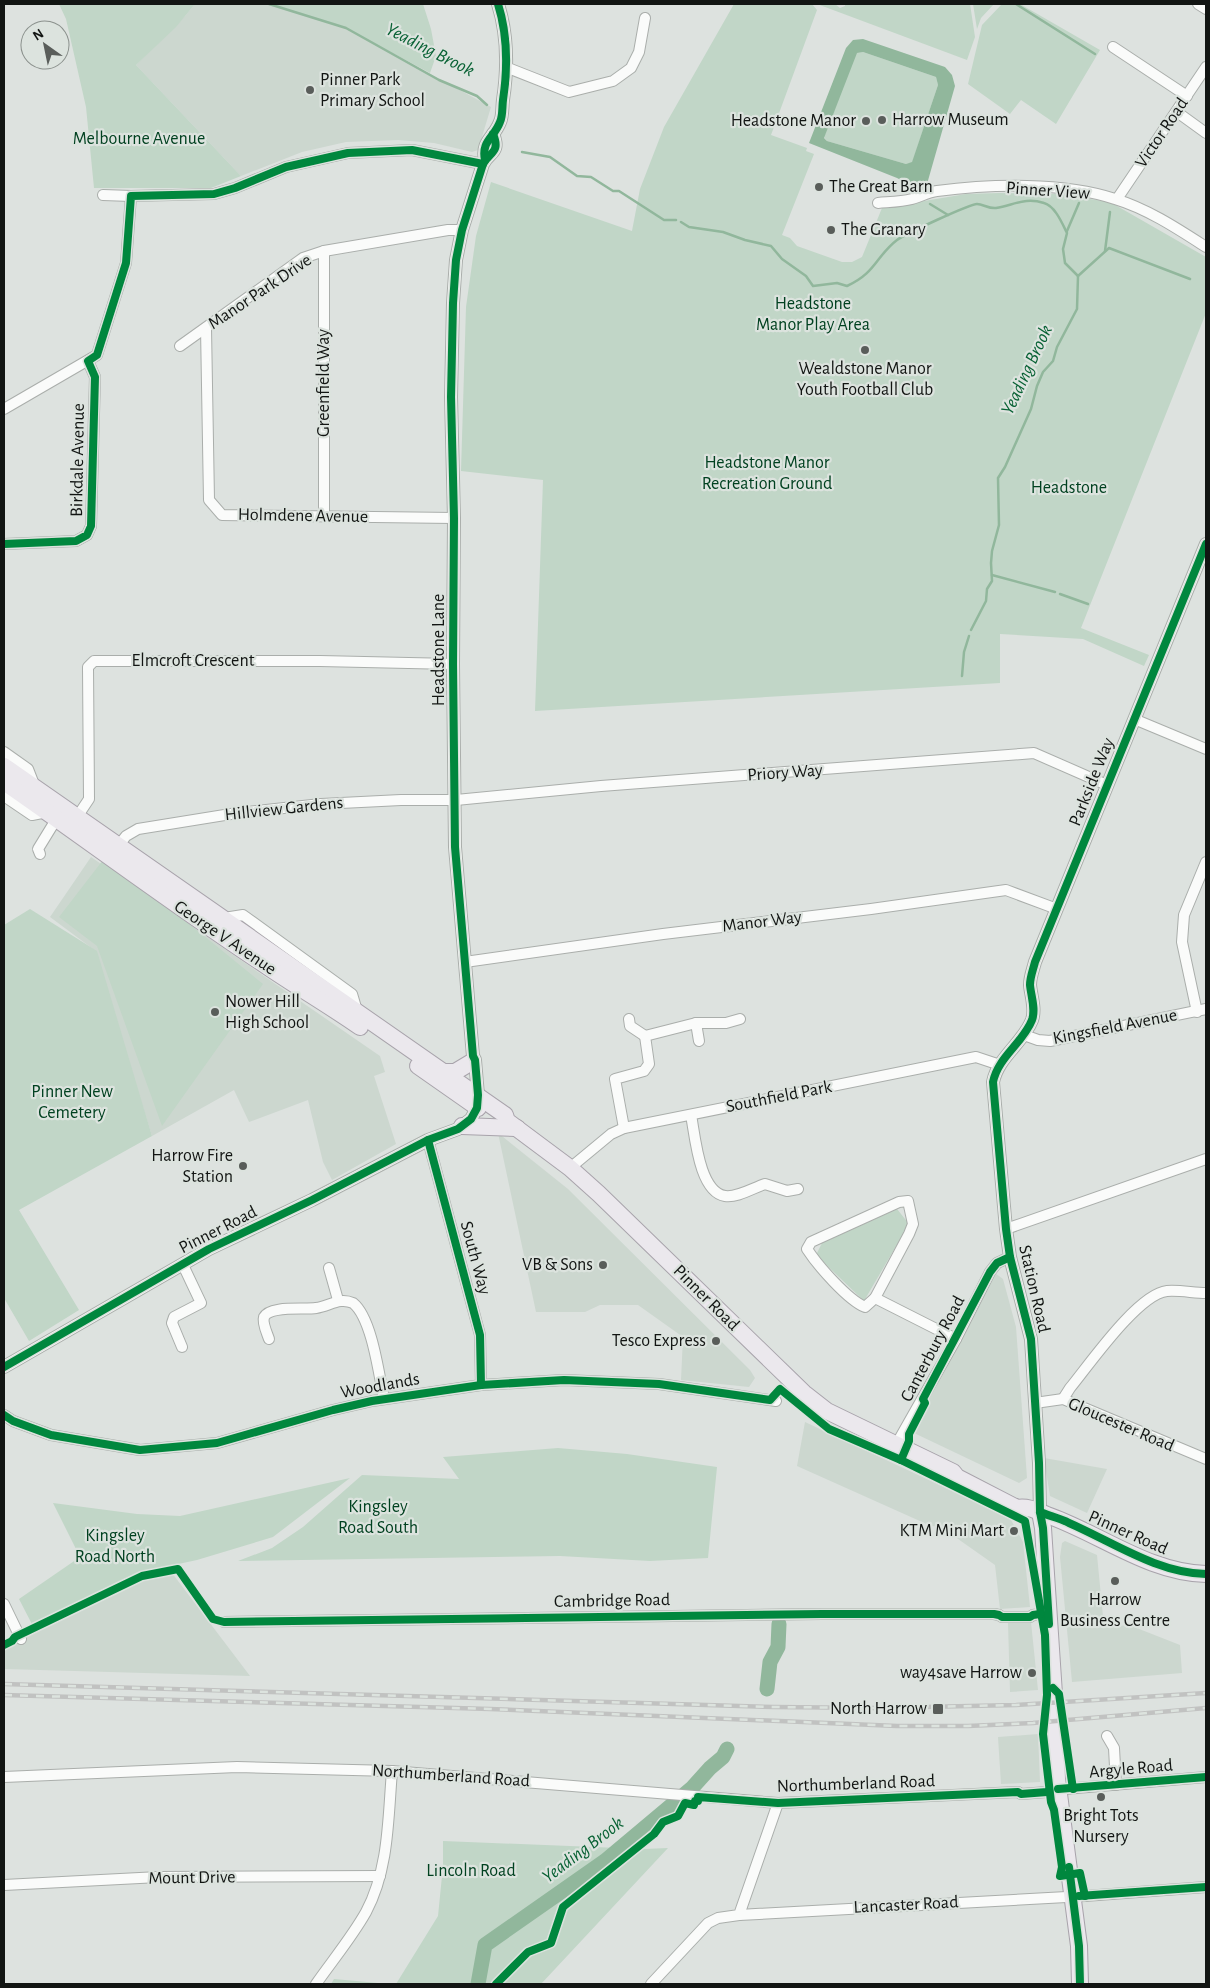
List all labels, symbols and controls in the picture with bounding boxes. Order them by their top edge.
north arrow [20,20,70,70]
water label: Yeading Brook [383,20,478,80]
text: N [31,26,46,43]
place label: Pinner Park Primary School [320,71,425,110]
marker: Pinner Park Primary School [304,84,316,96]
street label: Victor Road [1132,95,1192,171]
place label: Harrow Museum [892,111,1009,129]
place label: Headstone Manor [731,112,856,130]
marker: Harrow Museum [876,114,888,126]
marker: Headstone Manor [860,115,872,127]
park label: Melbourne Avenue [73,130,205,148]
place label: The Great Barn [829,178,933,196]
street label: Pinner View [1005,179,1091,203]
marker: The Great Barn [813,181,825,193]
place label: The Granary [841,221,926,239]
marker: The Granary [825,224,837,236]
street label: Manor Park Drive [205,251,315,333]
park label: Headstone Manor Play Area [756,295,870,334]
water label: Yeading Brook [998,322,1056,418]
street label: Greenfield Way [315,329,333,437]
marker: Wealdstone Manor Youth Football Club [859,344,871,356]
place label: Wealdstone Manor Youth Football Club [797,360,933,399]
street label: Birkdale Avenue [68,403,88,517]
park label: Headstone Manor Recreation Ground [702,454,832,493]
park label: Headstone [1031,479,1107,497]
street label: Holmdene Avenue [238,506,368,526]
street label: Headstone Lane [430,594,448,706]
street label: Elmcroft Crescent [132,652,255,670]
street label: Parkside Way [1066,735,1118,829]
street label: Priory Way [747,761,824,785]
street label: Hillview Gardens [224,794,344,824]
street label: George V Avenue [171,897,279,979]
street label: Manor Way [721,908,803,936]
place label: Nower Hill High School [225,993,309,1032]
marker: Nower Hill High School [209,1006,221,1018]
street label: Kingsfield Avenue [1051,1006,1179,1048]
street label: Southfield Park [725,1078,834,1116]
park label: Pinner New Cemetery [31,1083,113,1122]
place label: Harrow Fire Station [151,1147,233,1186]
marker: Harrow Fire Station [237,1160,249,1172]
street label: Pinner Road [176,1203,260,1257]
street label: South Way [457,1219,493,1297]
street label: Station Road [1015,1243,1053,1335]
place label: VB & Sons [522,1256,593,1274]
marker: VB & Sons [597,1259,609,1271]
street label: Pinner Road [670,1262,742,1334]
street label: Canterbury Road [898,1293,968,1405]
place label: Tesco Express [612,1332,706,1350]
marker: Tesco Express [710,1335,722,1347]
street label: Woodlands [339,1370,421,1402]
street label: Gloucester Road [1065,1395,1177,1455]
park label: Kingsley Road South [338,1498,418,1537]
street label: Pinner Road [1086,1507,1170,1559]
place label: KTM Mini Mart [900,1522,1004,1540]
marker: KTM Mini Mart [1008,1525,1020,1537]
park label: Kingsley Road North [75,1527,155,1566]
marker: Harrow Business Centre [1109,1575,1121,1587]
street label: Cambridge Road [554,1591,670,1611]
place label: Harrow Business Centre [1060,1591,1170,1630]
place label: way4save Harrow [900,1664,1022,1682]
marker: way4save Harrow [1026,1667,1038,1679]
place label: North Harrow [830,1700,927,1718]
marker: North Harrow [931,1702,945,1716]
street label: Argyle Road [1088,1756,1174,1782]
street label: Northumberland Road [371,1762,531,1790]
street label: Northumberland Road [777,1772,935,1796]
marker: Bright Tots Nursery [1095,1791,1107,1803]
place label: Bright Tots Nursery [1063,1807,1139,1846]
water label: Yeading Brook [539,1813,627,1887]
park label: Lincoln Road [426,1862,516,1880]
street label: Mount Drive [148,1868,236,1888]
street label: Lancaster Road [853,1893,959,1917]

